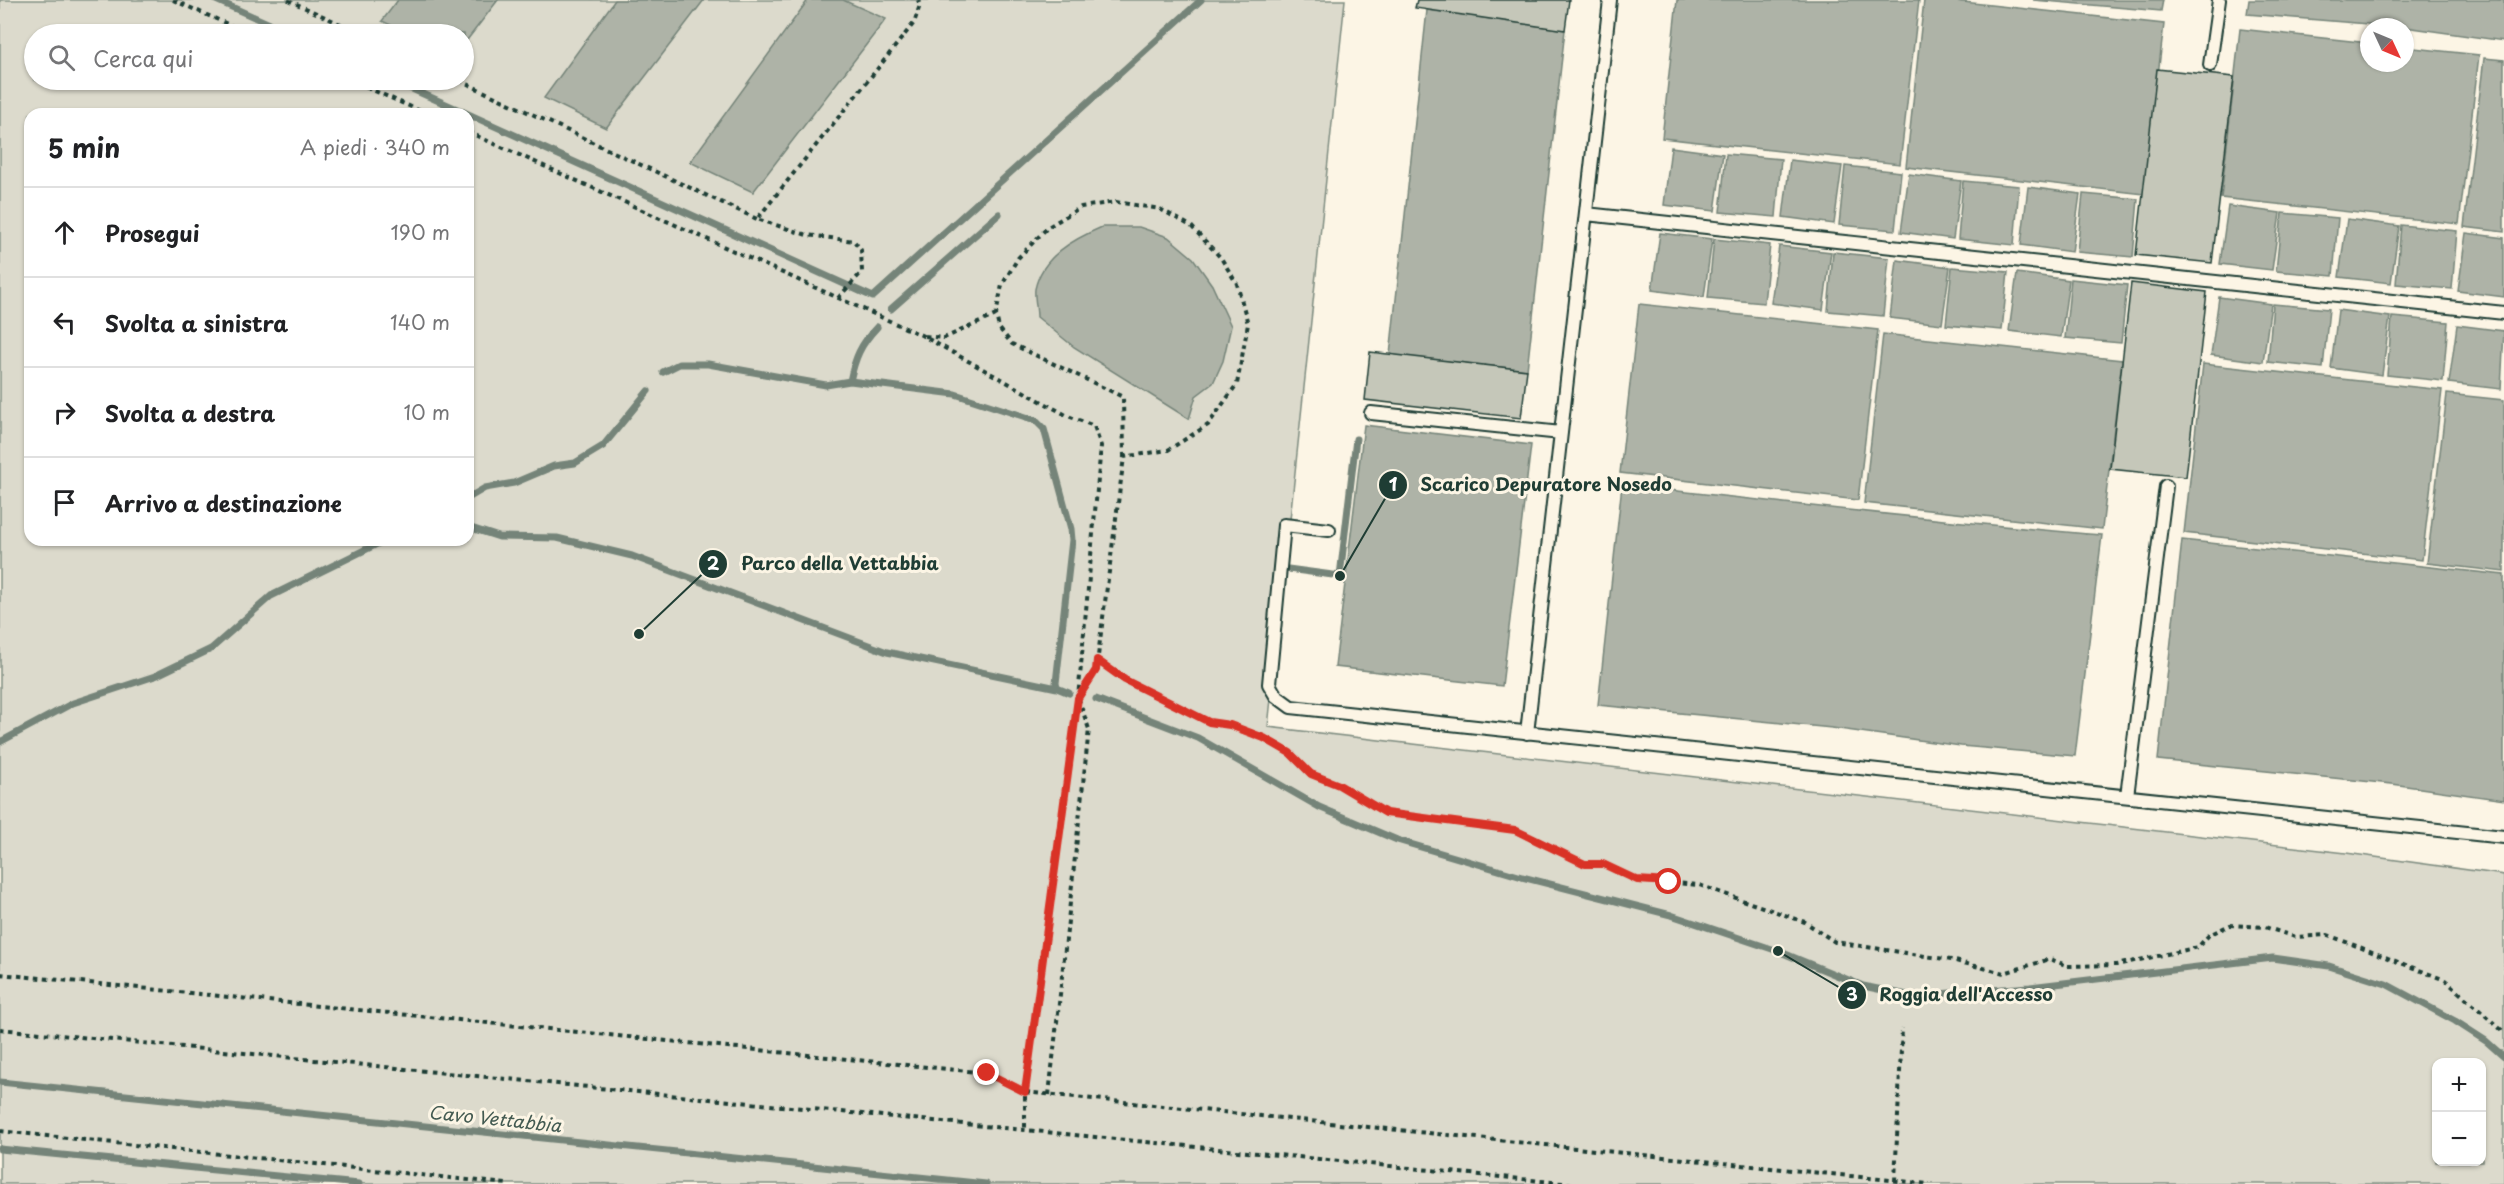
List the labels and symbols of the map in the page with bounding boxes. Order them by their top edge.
north arrow [2360,18,2414,72]
callout: Scarico Depuratore Nosedo [1378,467,1684,503]
text: 1 [1389,470,1398,497]
text: Scarico Depuratore Nosedo [1420,470,1672,497]
callout: Parco della Vettabbia [698,546,951,582]
text: 2 [707,549,720,576]
text: Parco della Vettabbia [741,549,940,576]
route start [1655,868,1681,894]
callout: Roggia dell'Accesso [1837,977,2065,1013]
text: 3 [1846,980,1858,1007]
text: Roggia dell'Accesso [1879,980,2053,1007]
route end [973,1059,999,1085]
water label: Cavo Vettabbia [427,1098,563,1138]

